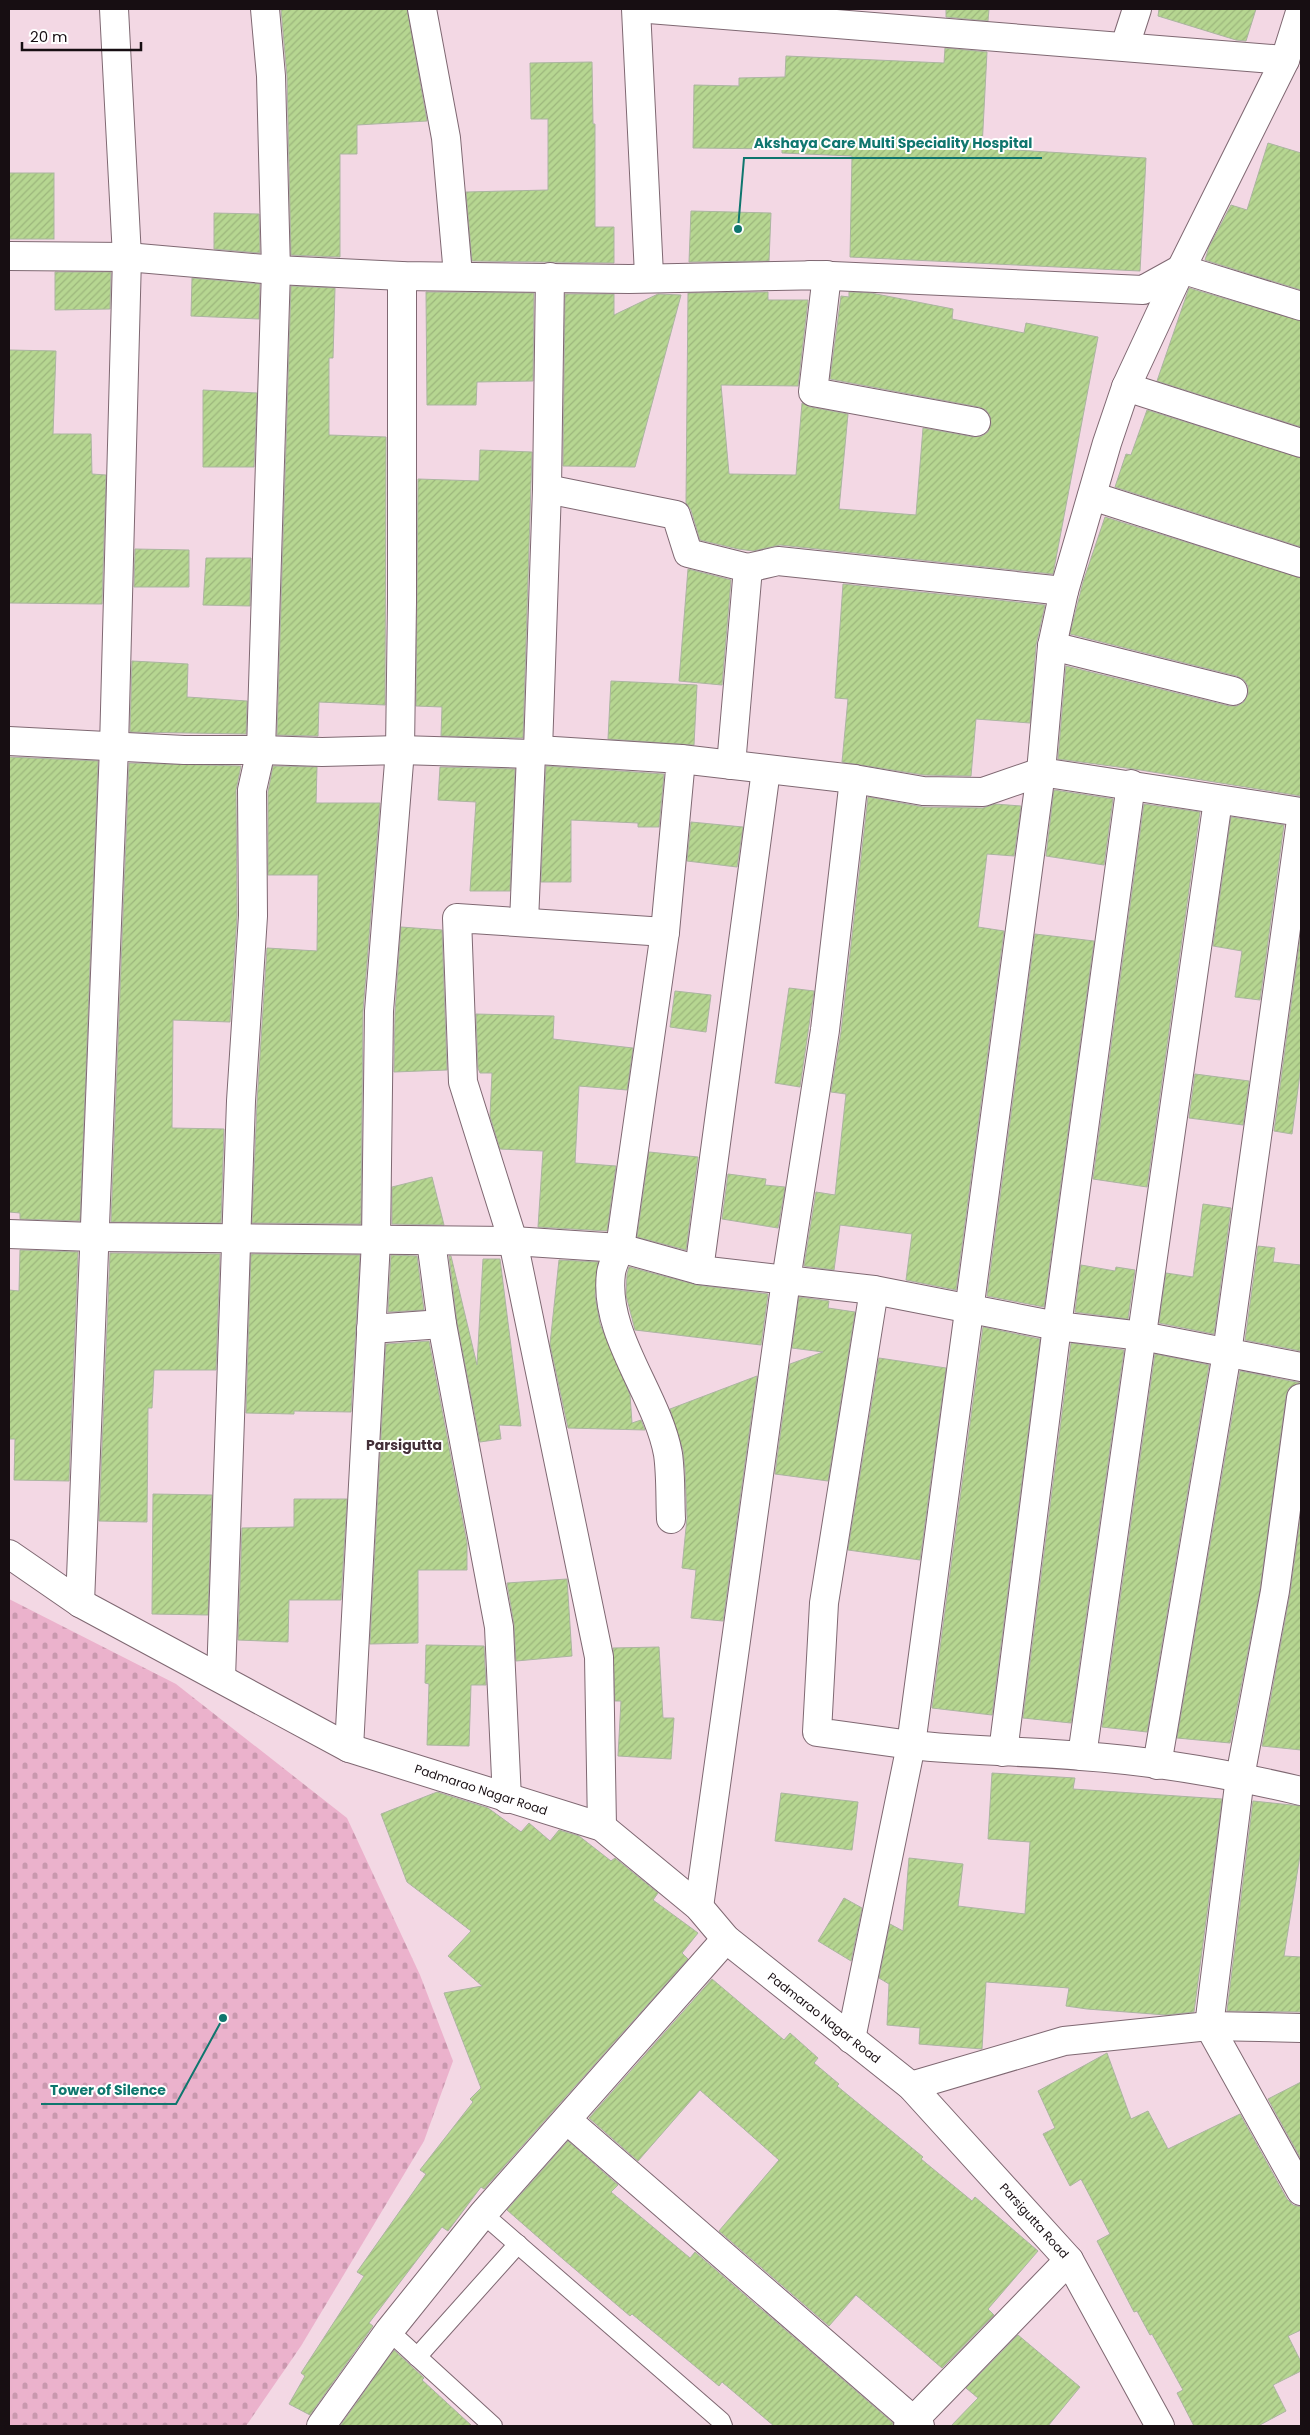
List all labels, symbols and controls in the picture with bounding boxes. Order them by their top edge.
scale bar [22,20,141,52]
text: 20 m [30,26,68,47]
callout: Akshaya Care Multi Speciality Hospital [744,129,1042,158]
text: Akshaya Care Multi Speciality Hospital [754,133,1032,153]
district label: Parsigutta [366,1435,442,1455]
street label: Padmarao Nagar Road [413,1760,550,1819]
street label: Padmarao Nagar Road [764,1968,884,2067]
callout: Tower of Silence [41,2075,176,2104]
text: Tower of Silence [50,2080,166,2100]
street label: Parsigutta Road [996,2179,1073,2262]

